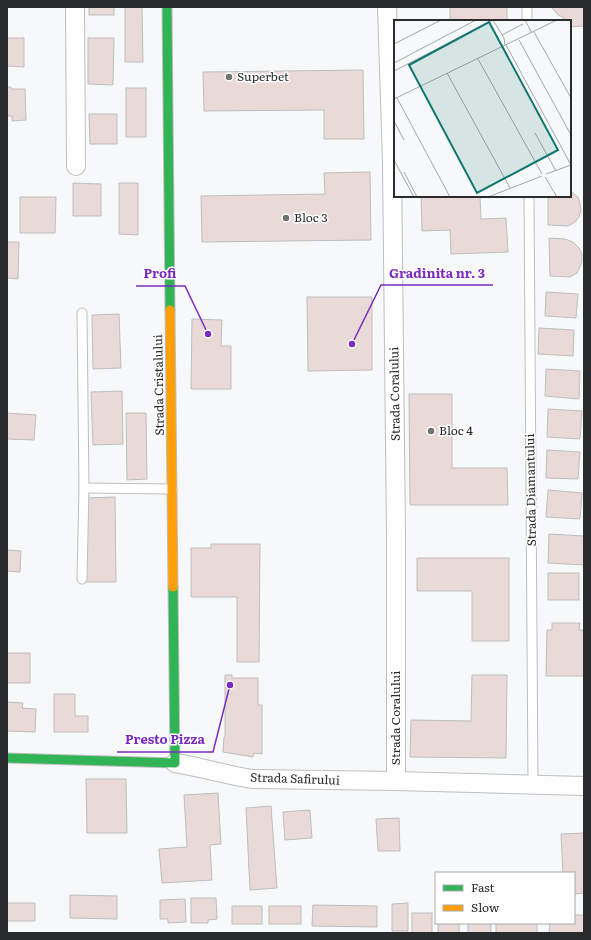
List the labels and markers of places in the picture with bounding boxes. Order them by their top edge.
place label: Superbet [237,67,289,85]
marker: Superbet [224,72,234,82]
place label: Bloc 3 [294,208,328,226]
marker: Bloc 3 [281,213,291,223]
callout: Gradinita nr. 3 [381,260,493,285]
callout: Profi [136,261,185,286]
place label: Bloc 4 [439,421,473,439]
marker: Bloc 4 [426,426,436,436]
callout: Presto Pizza [117,727,213,752]

